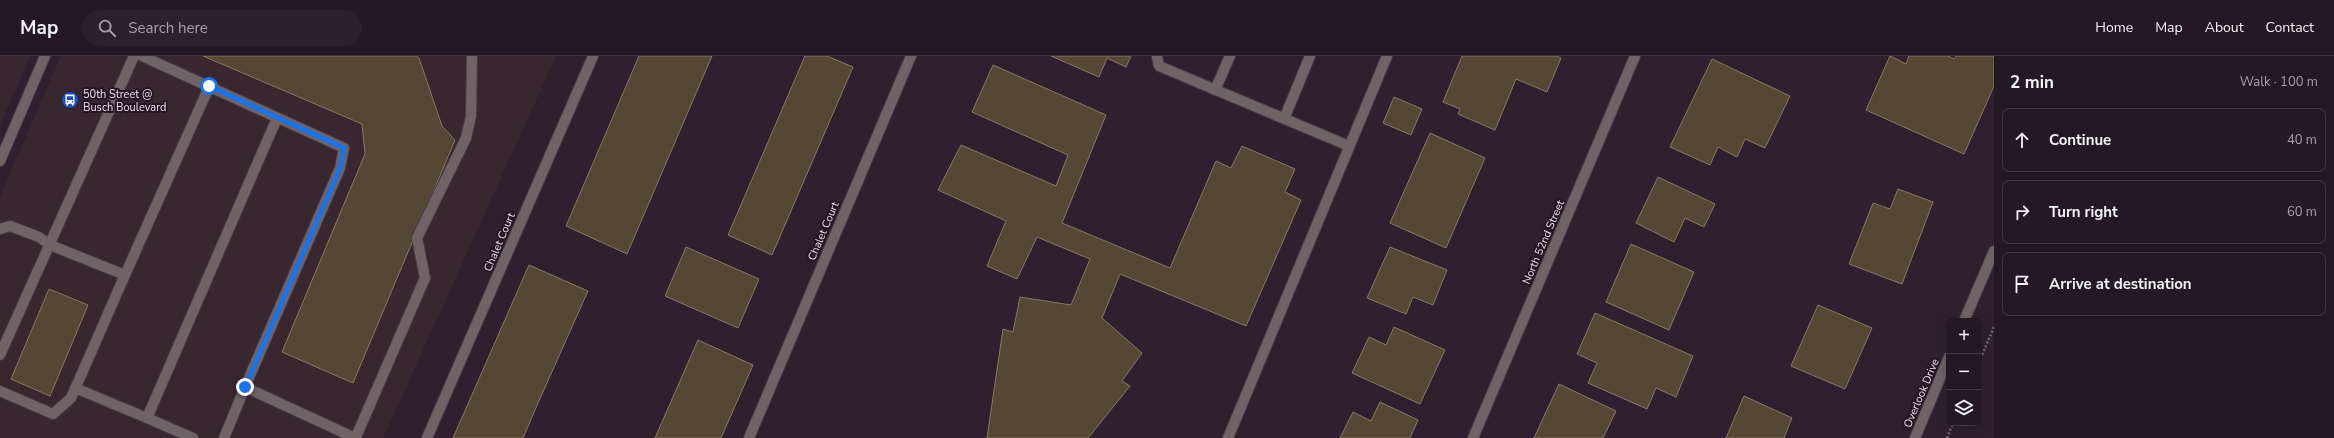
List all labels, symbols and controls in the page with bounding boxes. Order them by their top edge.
search box [82,10,362,46]
text: Map [20,15,58,41]
icon: search [96,17,118,39]
text: Search here [128,18,208,38]
text: Home [2095,18,2133,37]
text: Map [2155,18,2183,37]
text: About [2205,18,2244,37]
text: Contact [2266,18,2314,37]
text: 2 min [2010,71,2054,94]
text: Walk · 100 m [2240,73,2318,91]
route start [200,77,218,95]
place label: 50th Street @ Busch Boulevard [83,87,166,115]
bus stop icon: 50th Street @ Busch Boulevard [60,90,80,110]
icon: ahead [2011,129,2033,151]
text: Continue [2049,130,2111,150]
text: 40 m [2287,131,2317,149]
street label: North 52nd Street [1519,198,1568,287]
street label: Chalet Court [804,199,843,263]
icon: right [2011,201,2033,223]
text: Turn right [2049,202,2118,222]
text: 60 m [2287,203,2317,221]
street label: Chalet Court [480,210,519,274]
icon: arrive [2011,273,2033,295]
text: Arrive at destination [2049,274,2192,294]
map controls [1946,318,1982,426]
button: + [1946,318,1982,354]
button: − [1946,354,1982,390]
street label: Overlook Drive [1900,356,1943,430]
route end [236,378,254,396]
button: layers [1946,390,1982,426]

